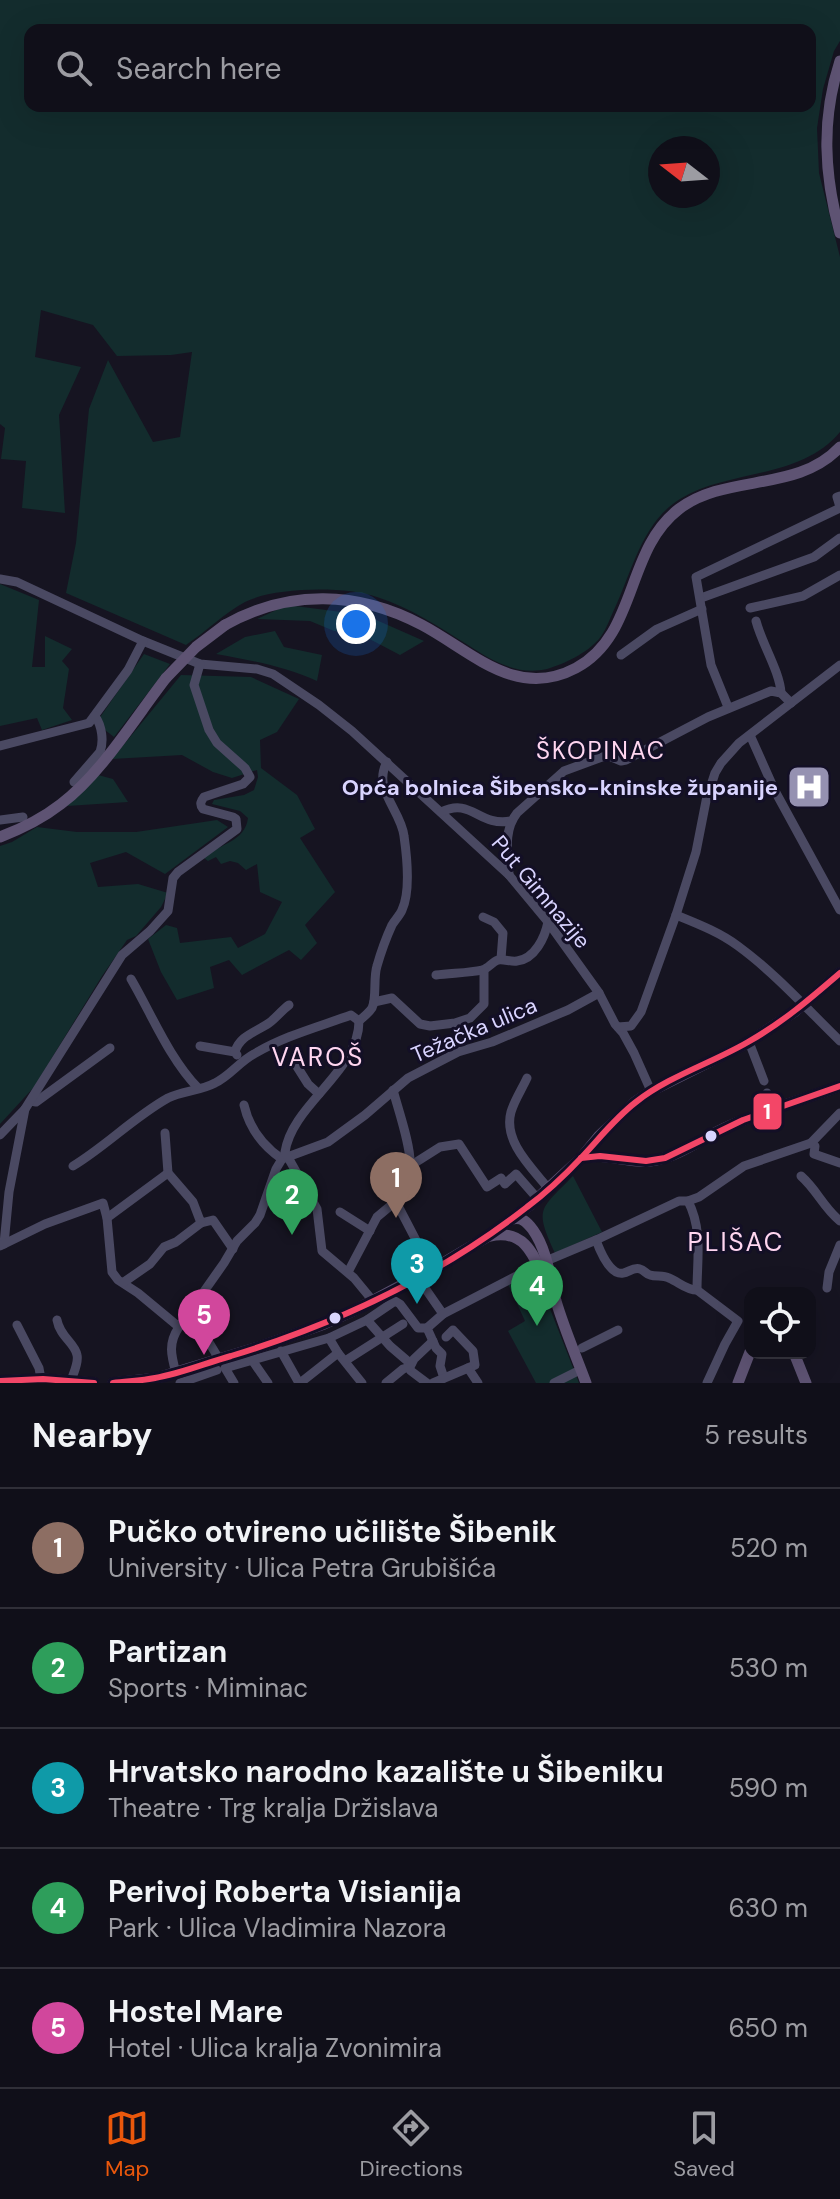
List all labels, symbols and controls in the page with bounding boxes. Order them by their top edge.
search box [24,24,816,112]
icon: search [52,46,96,90]
text: Search here [116,49,282,88]
north arrow [648,136,720,208]
your location [336,604,376,644]
district label: ŠKOPINAC [536,735,666,766]
hospital icon: Opća bolnica Šibensko-kninske županije [785,763,833,811]
place label: Opća bolnica Šibensko-kninske županije [342,773,778,802]
street label: Put Gimnazije [485,829,597,955]
street label: Težačka ulica [407,991,541,1069]
district label: VAROŠ [272,1040,364,1074]
line badge: 1 [752,1092,783,1131]
text: 1 [763,1097,771,1126]
unlabelled marker [703,1128,719,1144]
pin: 1 [370,1152,422,1218]
pin: 2 [266,1169,318,1235]
district label: PLIŠAC [688,1225,784,1259]
pin: 3 [391,1238,443,1304]
pin: 4 [511,1260,563,1326]
map controls [744,1287,816,1359]
button: locate [744,1287,816,1359]
pin: 5 [178,1289,230,1355]
unlabelled marker [327,1310,343,1326]
text: Nearby [32,1413,152,1458]
text: 5 results [704,1418,808,1452]
text: Pučko otvireno učilište Šibenik [108,1512,557,1551]
text: 1 [53,1531,63,1565]
text: 520 m [730,1531,808,1565]
text: University · Ulica Petra Grubišića [108,1551,496,1585]
text: Partizan [108,1632,227,1671]
text: 2 [50,1651,66,1685]
text: 530 m [729,1651,808,1685]
text: Sports · Miminac [108,1671,308,1705]
text: Hrvatsko narodno kazalište u Šibeniku [108,1752,664,1791]
text: 3 [50,1771,66,1805]
text: 590 m [729,1771,808,1805]
text: Theatre · Trg kralja Držislava [108,1791,438,1825]
text: Perivoj Roberta Visianija [108,1872,462,1911]
text: 4 [50,1891,66,1925]
text: 630 m [728,1891,808,1925]
text: Park · Ulica Vladimira Nazora [108,1911,447,1945]
text: Hostel Mare [108,1992,283,2031]
text: 5 [50,2011,66,2045]
text: 650 m [728,2011,808,2045]
text: Hotel · Ulica kralja Zvonimira [108,2031,442,2065]
tab: Map [105,2106,149,2183]
tab: Directions [360,2106,463,2183]
tab: Saved [673,2106,735,2183]

